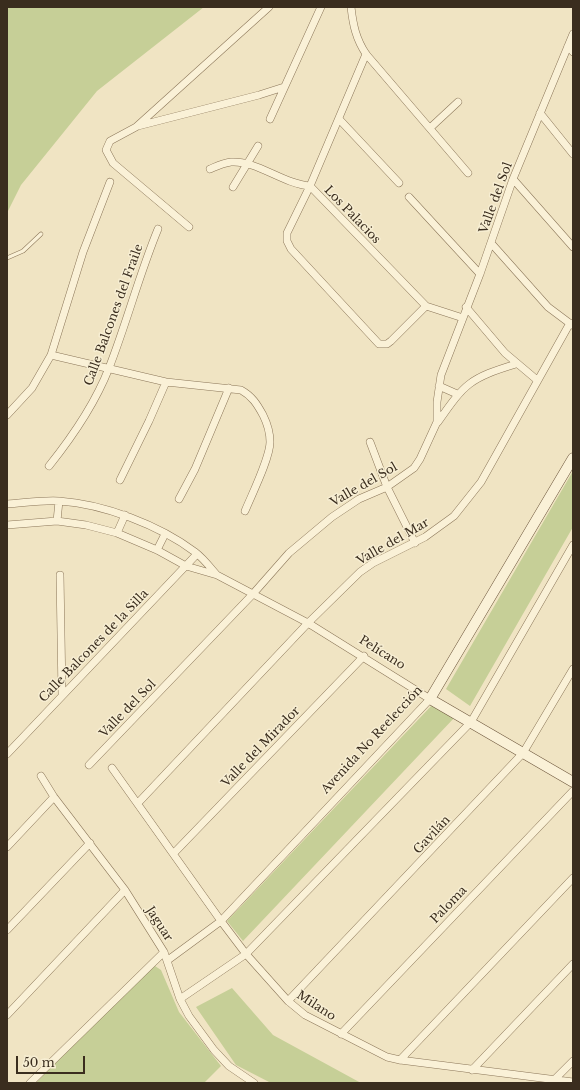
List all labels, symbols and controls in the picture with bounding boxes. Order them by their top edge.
street label: Valle del Sol [476,160,516,236]
street label: Los Palacios [321,183,383,247]
street label: Calle Balcones del Fraile [82,242,146,388]
street label: Valle del Sol [328,460,400,510]
street label: Valle del Mar [354,516,432,568]
street label: Calle Balcones de la Silla [36,587,152,705]
street label: Pelícano [356,633,408,673]
street label: Valle del Sol [97,677,159,741]
street label: Avenida No Reelección [318,683,426,797]
street label: Valle del Mirador [219,704,303,790]
street label: Gavilán [411,813,453,857]
street label: Paloma [428,883,470,927]
street label: Jaguar [142,904,176,944]
street label: Milano [294,988,338,1024]
scale bar [18,1048,87,1074]
text: 50 m [23,1055,55,1070]

